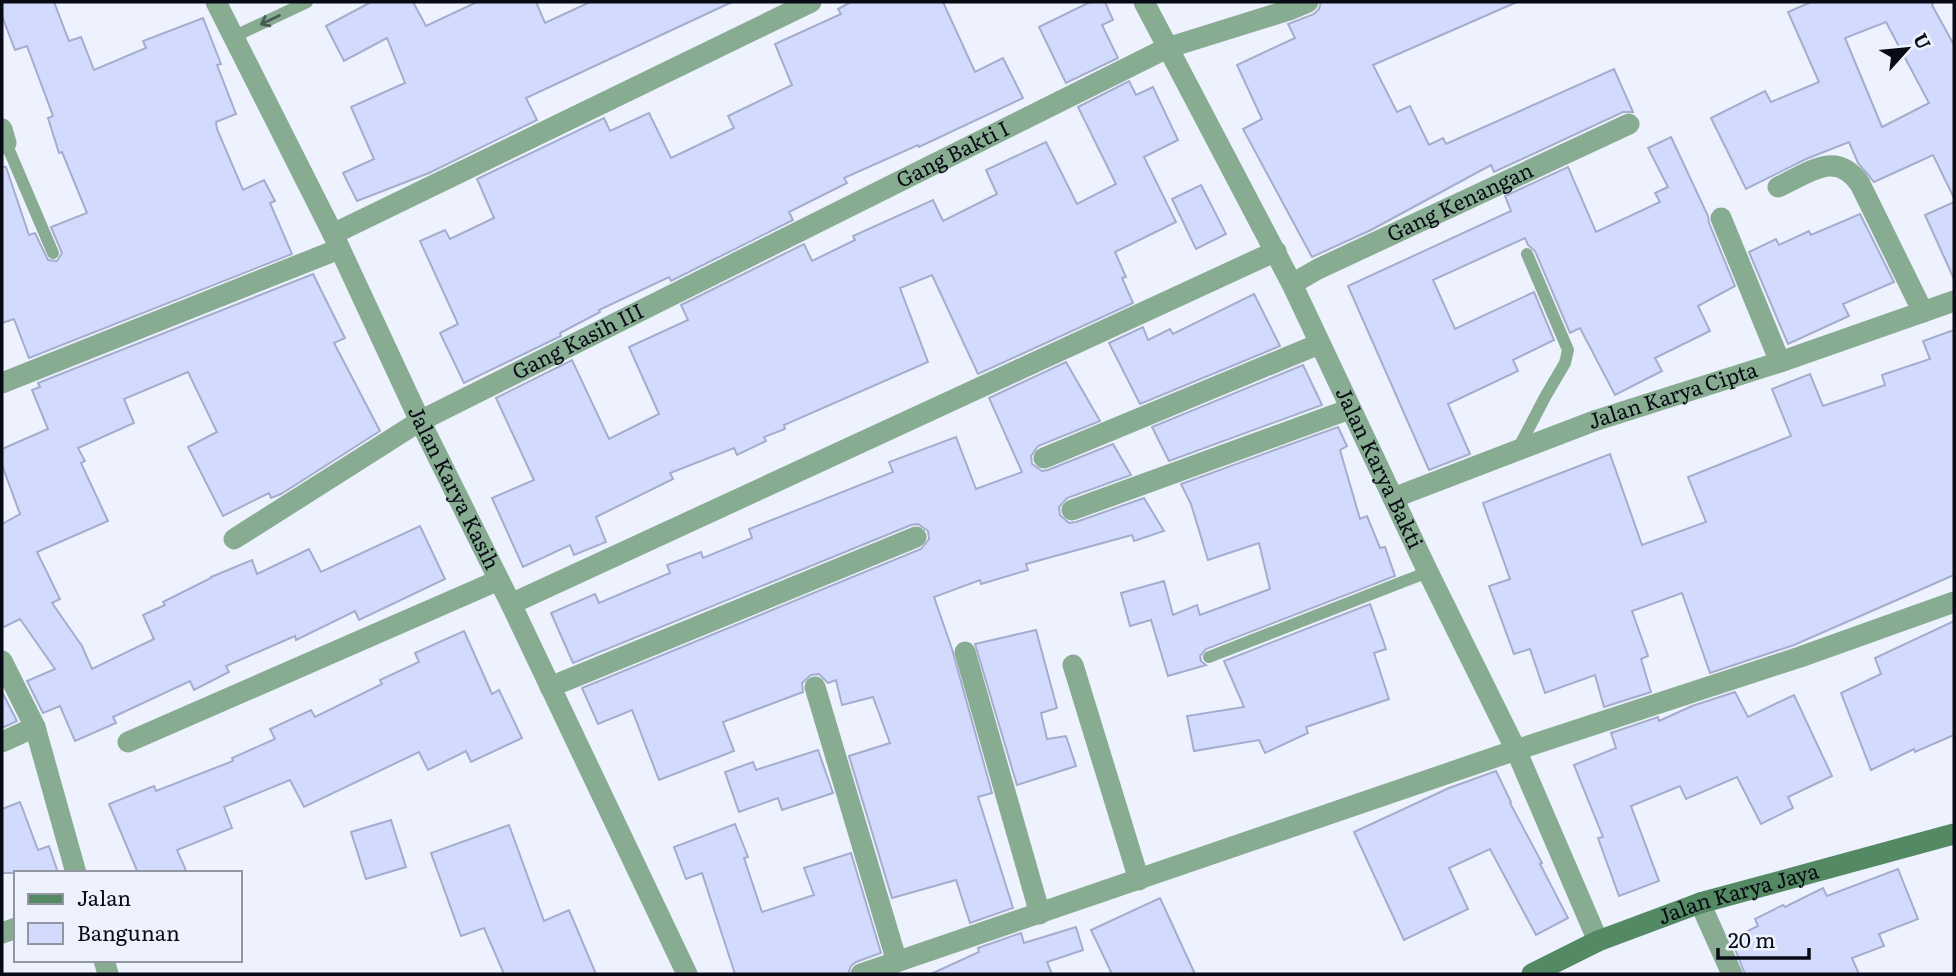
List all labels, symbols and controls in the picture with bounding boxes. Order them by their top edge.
one-way arrow [260,13,281,27]
north arrow [1872,14,1942,84]
text: U [1907,28,1939,54]
street label: Gang Bakti I [890,111,1014,194]
street label: Gang Kenangan [1381,153,1538,248]
street label: Gang Kasih III [506,294,648,386]
street label: Jalan Karya Cipta [1583,352,1761,435]
street label: Jalan Karya Bakti [1330,381,1433,553]
street label: Jalan Karya Kasih [402,400,509,574]
street label: Jalan Karya Jaya [1653,853,1822,931]
legend [14,871,242,962]
text: Jalan [77,881,131,912]
text: Bangunan [77,916,180,947]
scale bar [1718,916,1809,960]
text: 20 m [1728,923,1775,954]

